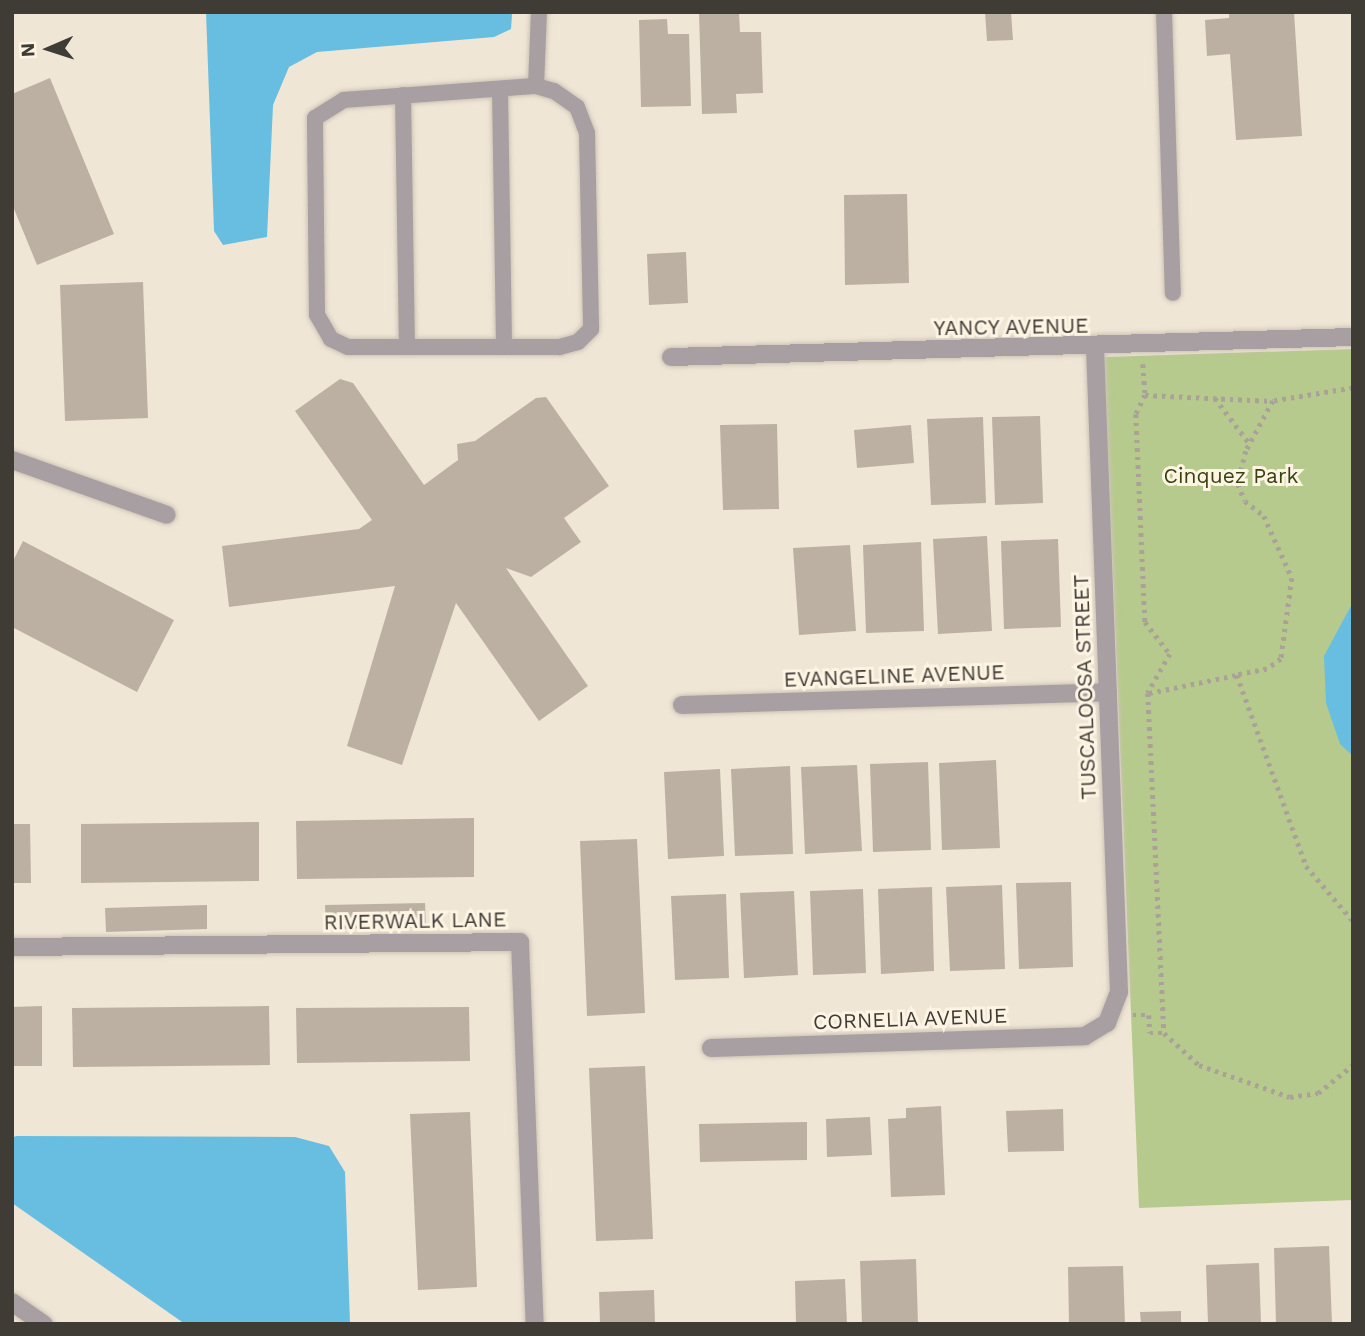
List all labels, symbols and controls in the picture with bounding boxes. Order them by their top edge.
north arrow [14,14,84,84]
text: N [16,42,39,58]
street label: YANCY AVENUE [932,313,1090,341]
park label: Cinquez Park [1164,463,1298,489]
street label: TUSCALOOSA STREET [1068,574,1102,800]
street label: EVANGELINE AVENUE [783,660,1005,692]
street label: RIVERWALK LANE [323,907,507,935]
street label: CORNELIA AVENUE [812,1003,1008,1035]

